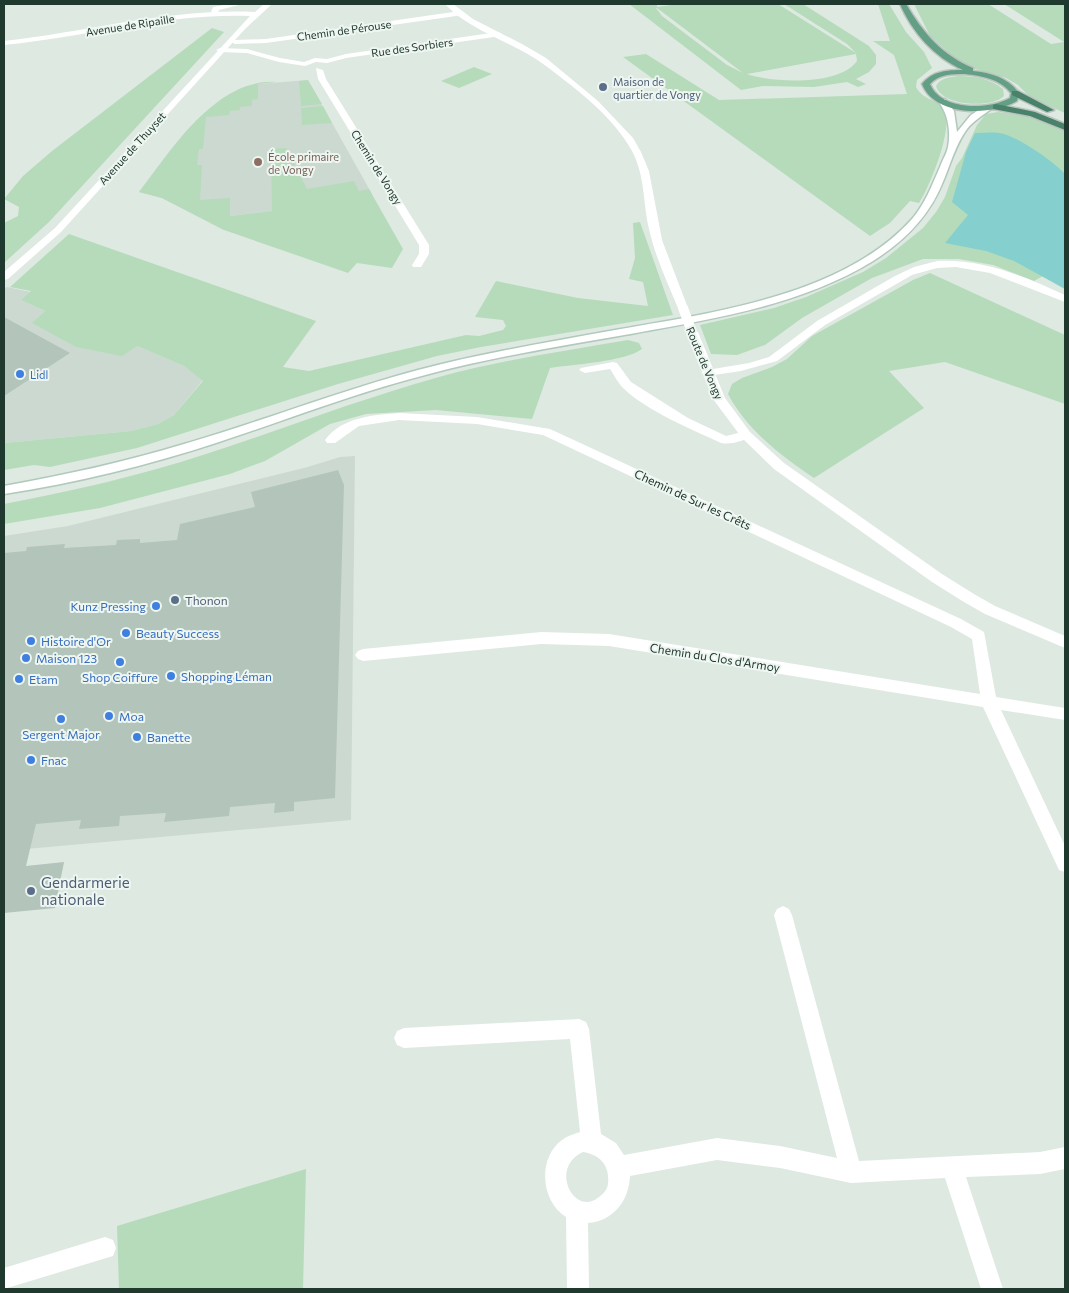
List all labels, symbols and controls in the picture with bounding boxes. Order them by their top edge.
street label: Avenue de Ripaille [85,12,176,38]
street label: Chemin de Pérouse [296,17,392,43]
street label: Rue des Sorbiers [370,35,454,59]
place label: Maison de quartier de Vongy [613,75,701,101]
marker: Maison de quartier de Vongy [597,81,609,93]
street label: Avenue de Thuyset [96,109,168,187]
street label: Chemin de Vongy [349,127,405,207]
place label: École primaire de Vongy [268,149,339,176]
marker: École primaire de Vongy [252,156,264,168]
street label: Route de Vongy [684,325,726,402]
marker: Lidl [14,368,26,380]
place label: Lidl [30,368,48,381]
street label: Chemin de Sur les Crêts [632,466,754,532]
place label: Thonon [185,593,228,607]
marker: Thonon [169,594,181,606]
place label: Kunz Pressing [70,599,146,613]
marker: Kunz Pressing [150,600,162,612]
place label: Beauty Success [136,626,219,640]
marker: Beauty Success [120,627,132,639]
place label: Histoire d'Or [41,634,111,648]
marker: Histoire d'Or [25,635,37,647]
street label: Chemin du Clos d'Armoy [649,640,781,674]
place label: Maison 123 [36,651,97,665]
marker: Maison 123 [20,652,32,664]
marker: Shop Coiffure [114,656,126,668]
place label: Shopping Léman [181,669,272,683]
place label: Shop Coiffure [82,670,158,684]
marker: Shopping Léman [165,670,177,682]
place label: Etam [29,672,58,686]
marker: Etam [13,673,25,685]
place label: Moa [119,709,144,723]
marker: Moa [103,710,115,722]
marker: Sergent Major [55,713,67,725]
place label: Sergent Major [22,727,100,741]
place label: Banette [147,730,190,744]
marker: Banette [131,731,143,743]
place label: Fnac [41,753,67,767]
marker: Fnac [25,754,37,766]
place label: Gendarmerie nationale [41,873,130,908]
marker: Gendarmerie nationale [25,885,37,897]

